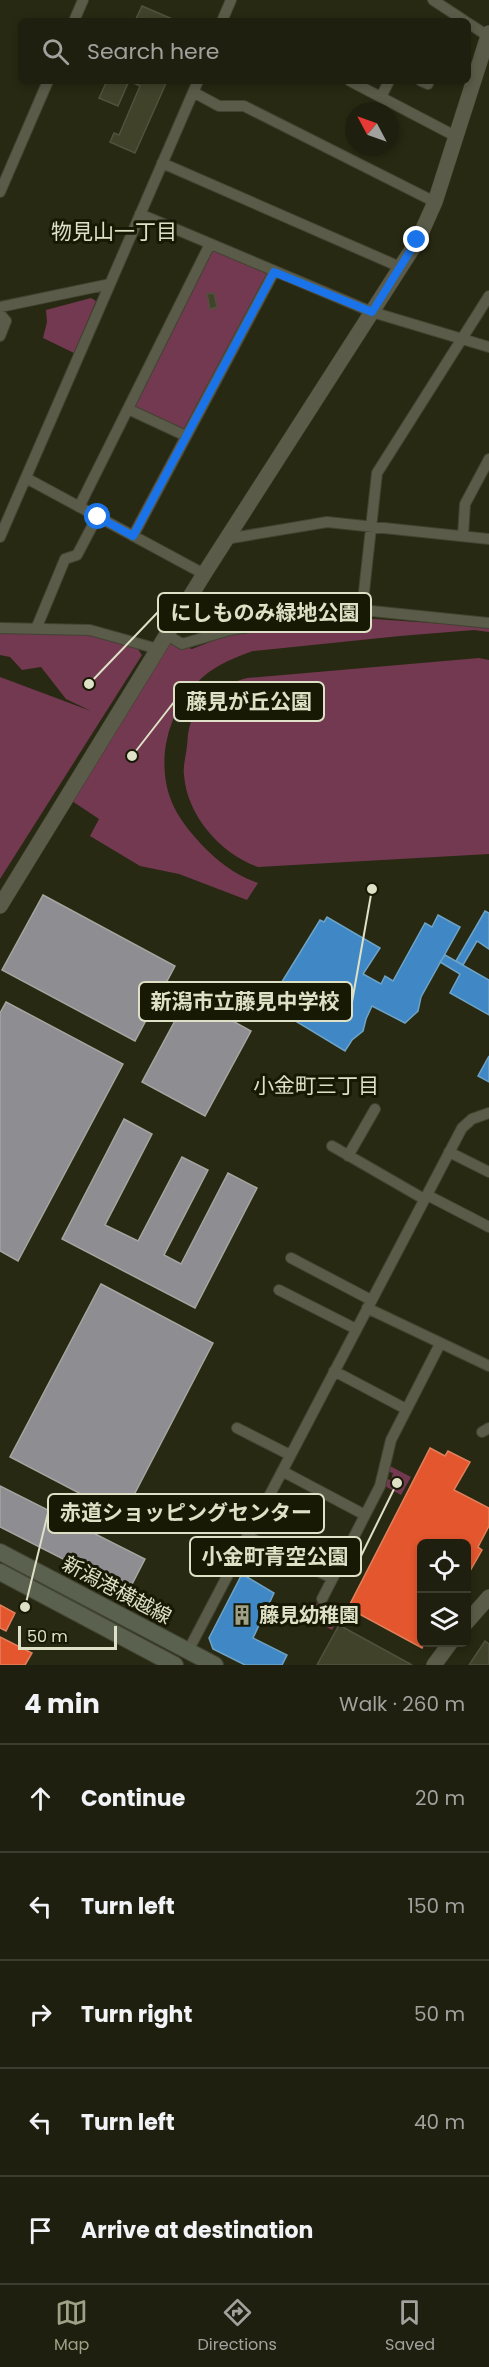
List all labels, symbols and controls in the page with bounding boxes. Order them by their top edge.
search box [18,18,471,84]
icon: search [39,35,72,68]
text: Search here [87,36,220,67]
north arrow [345,102,399,156]
district label: 物見山一丁目 [51,217,177,246]
route end [403,226,429,252]
route start [84,503,110,529]
callout: にしものみ緑地公園 [158,593,371,632]
text: にしものみ緑地公園 [171,598,360,627]
callout: 藤見が丘公園 [174,682,324,721]
text: 藤見が丘公園 [186,687,312,716]
callout: 新潟市立藤見中学校 [139,982,352,1021]
text: 新潟市立藤見中学校 [151,987,340,1016]
district label: 小金町三丁目 [253,1071,379,1100]
callout: 赤道ショッピングセンター [48,1494,324,1533]
text: 赤道ショッピングセンター [60,1498,312,1527]
callout: 小金町青空公園 [190,1537,361,1576]
map controls [417,1539,471,1647]
button: locate [417,1539,471,1593]
text: 小金町青空公園 [202,1542,349,1571]
street label: 新潟港横越線 [57,1549,177,1631]
button: layers [417,1593,471,1647]
place label: 藤見幼稚園 [259,1601,359,1629]
building icon: 藤見幼稚園 [230,1603,254,1627]
scale bar [18,1623,117,1650]
text: 50 m [27,1625,68,1648]
text: 4 min [24,1686,100,1722]
text: Walk · 260 m [339,1690,465,1718]
icon: ahead [24,1782,57,1815]
text: Continue [81,1783,185,1814]
text: 20 m [415,1784,465,1812]
icon: left [24,1890,57,1923]
text: Turn left [81,1891,175,1922]
text: 150 m [408,1892,465,1920]
icon: right [24,1998,57,2031]
text: Turn right [81,1999,192,2030]
text: 50 m [414,2000,465,2028]
icon: left [24,2106,57,2139]
text: Turn left [81,2107,175,2138]
text: 40 m [414,2108,465,2136]
icon: arrive [24,2214,57,2247]
text: Arrive at destination [81,2215,313,2246]
tab: Map [54,2296,89,2357]
tab: Directions [198,2296,277,2357]
tab: Saved [385,2296,435,2357]

